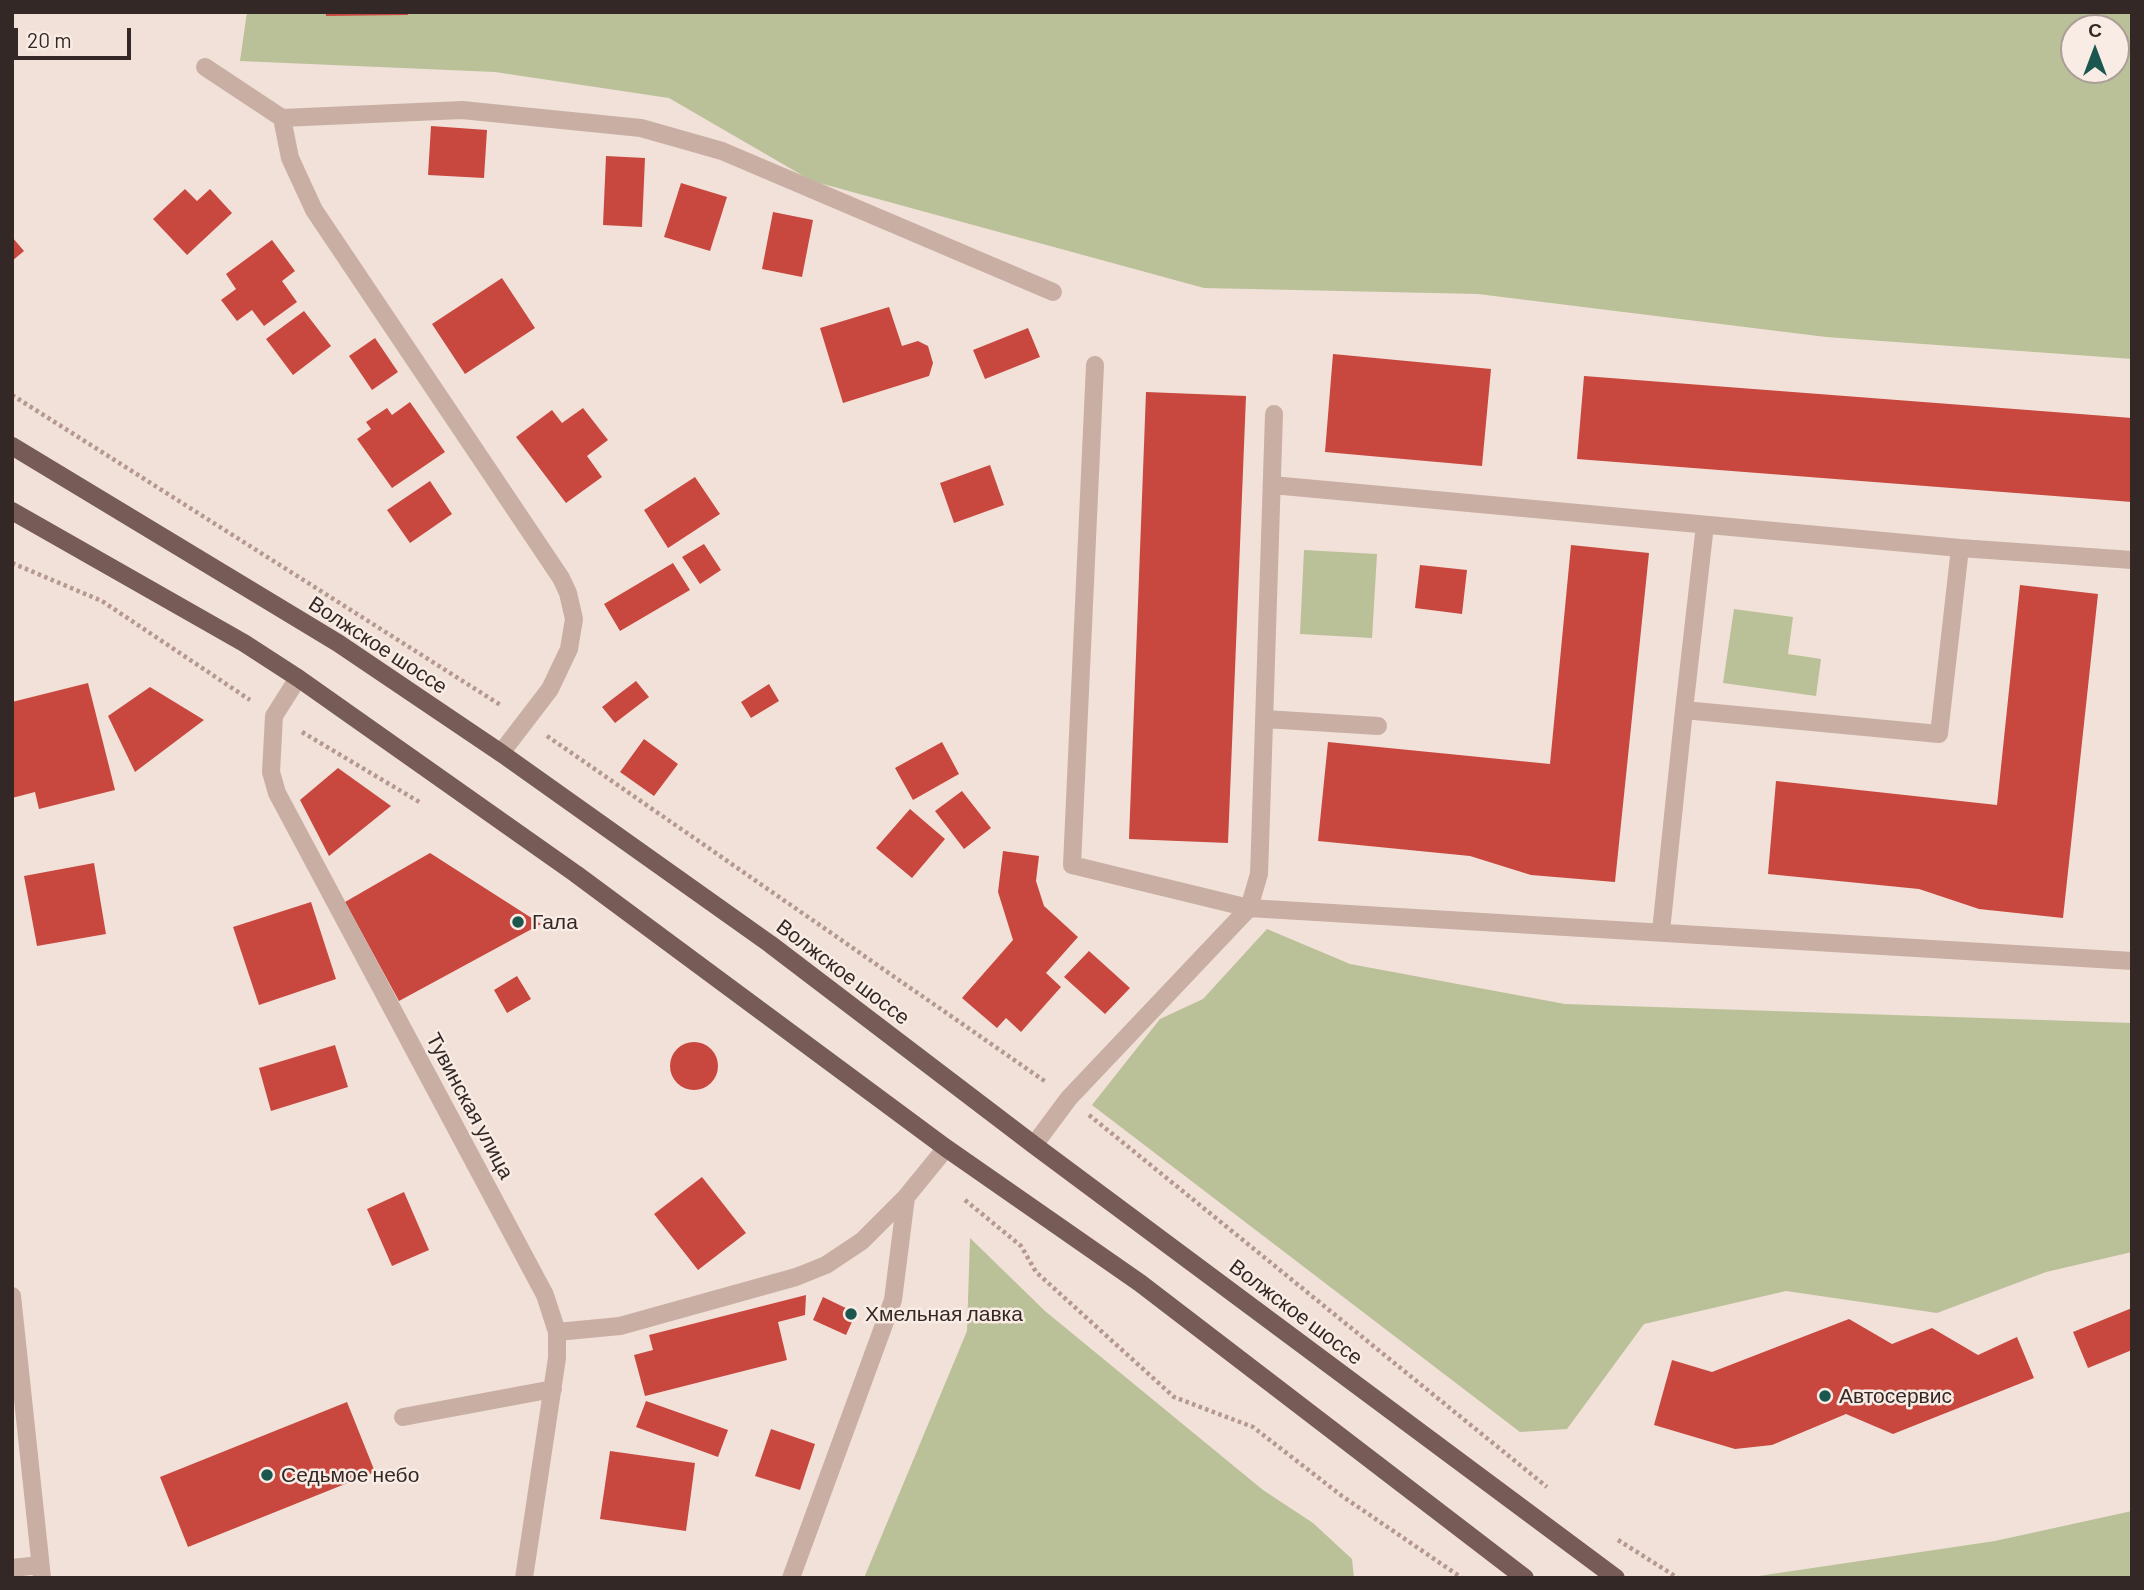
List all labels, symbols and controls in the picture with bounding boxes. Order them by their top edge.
scale bar [18,14,135,58]
north arrow [2060,14,2130,84]
text: С [2088,18,2102,41]
text: 20 m [27,27,72,52]
street label: Волжское шоссе [304,591,452,699]
place label: Гала [532,909,578,935]
marker: Гала [510,914,526,930]
street label: Волжское шоссе [771,914,915,1030]
street label: Тувинская улица [421,1029,519,1183]
street label: Волжское шоссе [1224,1254,1368,1370]
place label: Хмельная лавка [865,1301,1023,1327]
marker: Хмельная лавка [843,1306,859,1322]
place label: Автосервис [1839,1383,1952,1409]
marker: Автосервис [1817,1388,1833,1404]
place label: Седьмое небо [281,1462,419,1488]
marker: Седьмое небо [259,1467,275,1483]

